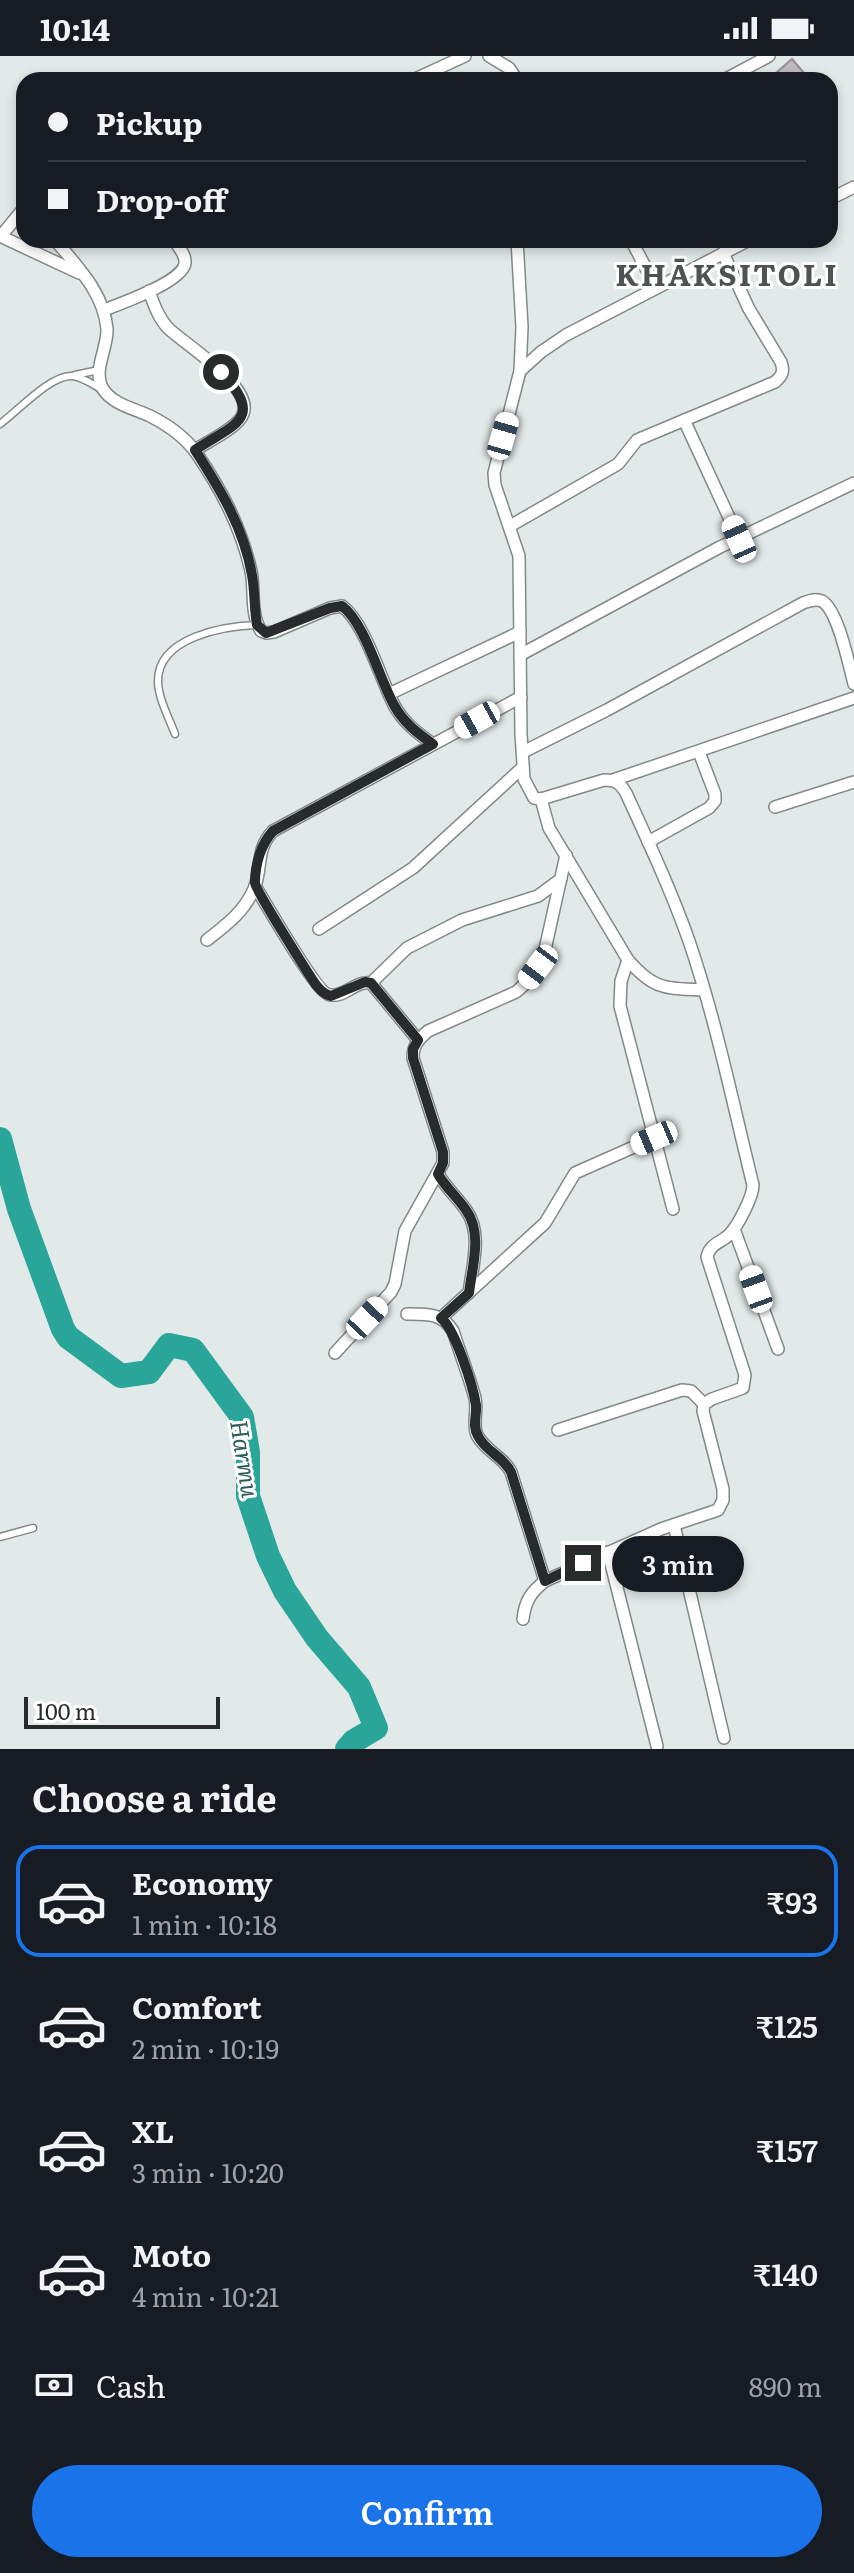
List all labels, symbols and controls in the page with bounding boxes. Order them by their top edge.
text: 10:14 [40,6,110,50]
text: Pickup [96,100,203,144]
text: Drop-off [96,177,226,221]
district label: KHĀKSITOLI [615,251,839,295]
route start [203,354,239,390]
car [485,410,521,462]
car [718,512,760,566]
car [450,698,504,742]
car [514,941,562,993]
car [627,1118,681,1158]
car [737,1262,775,1316]
car [342,1292,392,1344]
water label: Harmu [223,1417,270,1501]
callout: 3 min [611,1535,743,1591]
text: 3 min [642,1544,714,1583]
route end [565,1545,601,1581]
scale bar [24,1693,220,1729]
text: 100 m [36,1694,96,1727]
text: Choose a ride [32,1770,277,1823]
text: Economy [132,1860,272,1904]
icon: car [36,1865,108,1937]
text: ₹93 [767,1879,818,1923]
text: 1 min · 10:18 [132,1904,277,1943]
text: Comfort [132,1984,262,2028]
icon: car [36,1989,108,2061]
text: ₹125 [756,2003,818,2047]
text: 2 min · 10:19 [132,2028,279,2067]
text: XL [132,2108,174,2152]
icon: car [36,2113,108,2185]
text: ₹157 [756,2127,818,2171]
text: 3 min · 10:20 [132,2152,284,2191]
text: Moto [132,2232,211,2276]
icon: car [36,2237,108,2309]
text: ₹140 [753,2251,818,2295]
text: 4 min · 10:21 [132,2276,279,2315]
icon: cash [32,2363,76,2407]
text: Cash [96,2363,166,2407]
text: 890 m [749,2366,822,2405]
button: Confirm [32,2465,822,2557]

